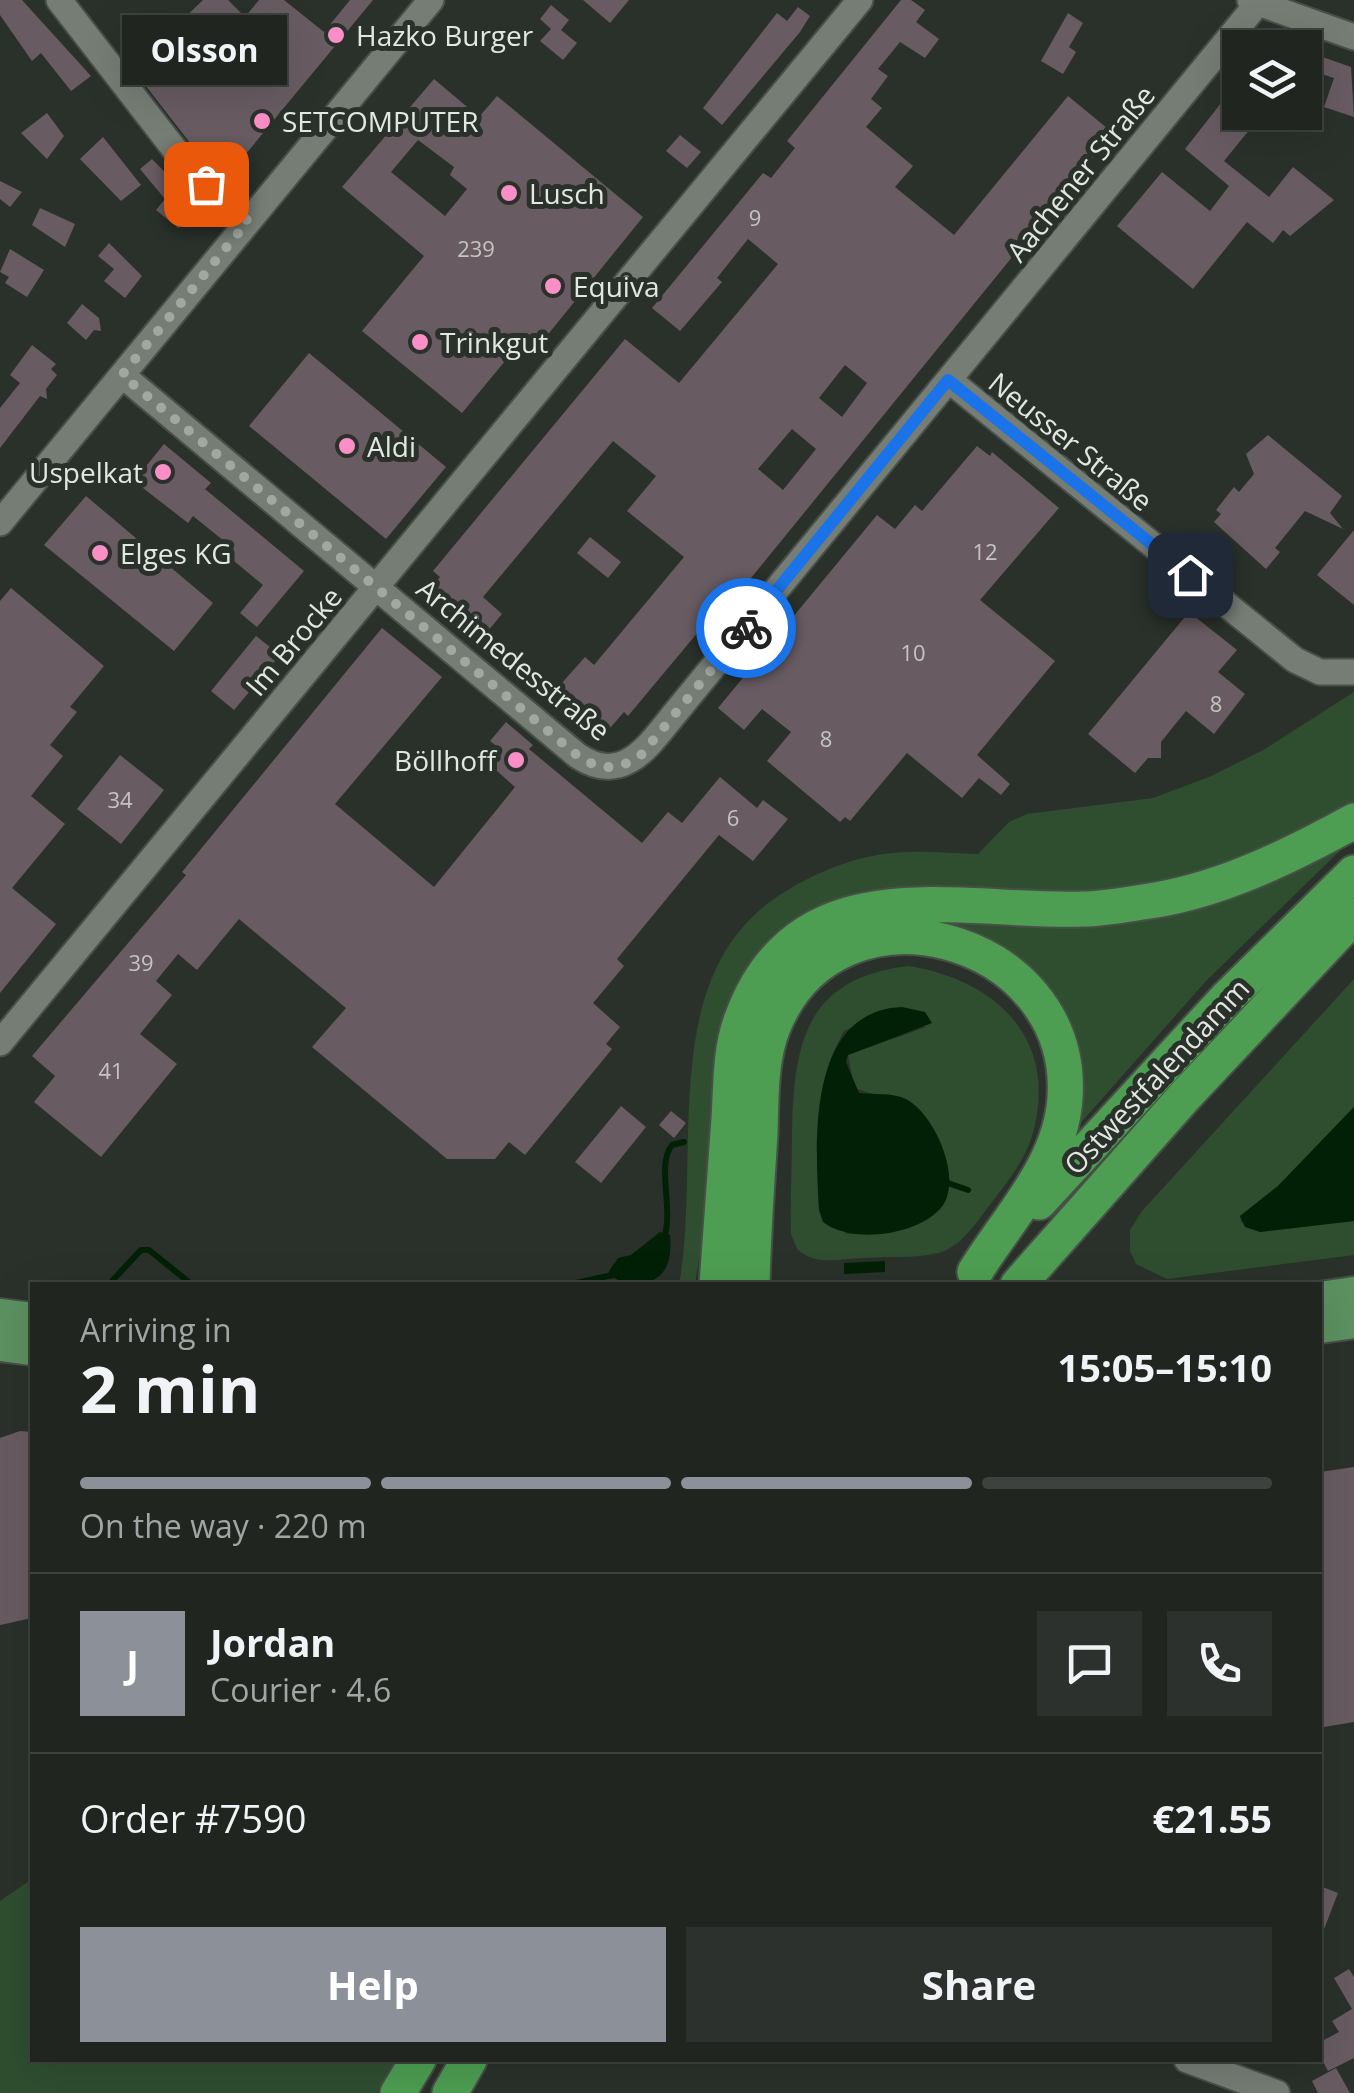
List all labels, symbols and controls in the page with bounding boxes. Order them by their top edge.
callout: Olsson [124,14,288,84]
place label: Hazko Burger [356,16,534,54]
marker: Hazko Burger [325,24,347,46]
text: Olsson [151,28,258,71]
map controls [1222,30,1322,130]
button: layers [1222,30,1322,130]
street label: Aachener Straße [997,77,1163,269]
place label: SETCOMPUTER [282,102,478,140]
marker: SETCOMPUTER [251,110,273,132]
pin [164,142,249,227]
icon: bag [179,157,234,212]
place label: Lusch [529,174,605,212]
marker: Lusch [498,182,520,204]
house number: 9 [749,202,761,232]
house number: 239 [457,233,495,263]
place label: Equiva [573,267,659,305]
marker: Equiva [542,275,564,297]
place label: Trinkgut [440,323,548,361]
marker: Trinkgut [409,331,431,353]
street label: Neusser Straße [981,363,1161,519]
place label: Aldi [367,427,416,465]
marker: Aldi [336,435,358,457]
place label: Uspelkat [29,453,143,491]
marker: Uspelkat [152,461,174,483]
pin [1148,533,1233,618]
place label: Elges KG [120,534,232,572]
house number: 12 [972,536,998,566]
marker: Elges KG [89,542,111,564]
icon: home [1163,548,1218,603]
street label: Archimedesstraße [410,569,618,749]
courier [696,578,796,678]
street label: Im Brocke [236,579,350,703]
icon: bike [719,601,774,656]
house number: 10 [900,637,926,667]
house number: 8 [1210,688,1222,718]
house number: 8 [820,723,832,753]
place label: Böllhoff [394,741,498,779]
marker: Böllhoff [505,749,527,771]
house number: 34 [107,784,133,814]
house number: 6 [727,802,739,832]
house number: 39 [128,947,154,977]
street label: Ostwestfalendamm [1055,970,1257,1182]
house number: 41 [98,1055,124,1085]
text: Arriving in [80,1308,232,1351]
text: 15:05–15:10 [1058,1341,1272,1393]
text: 2 min [80,1344,260,1432]
text: On the way · 220 m [80,1504,367,1547]
button: chat [1037,1611,1142,1716]
button: phone [1167,1611,1272,1716]
text: Jordan [210,1616,335,1668]
text: J [126,1637,139,1689]
text: Courier · 4.6 [210,1668,391,1711]
text: Order #7590 [80,1792,307,1844]
text: €21.55 [1153,1792,1272,1844]
button: Help [80,1927,666,2042]
button: Share [686,1927,1272,2042]

